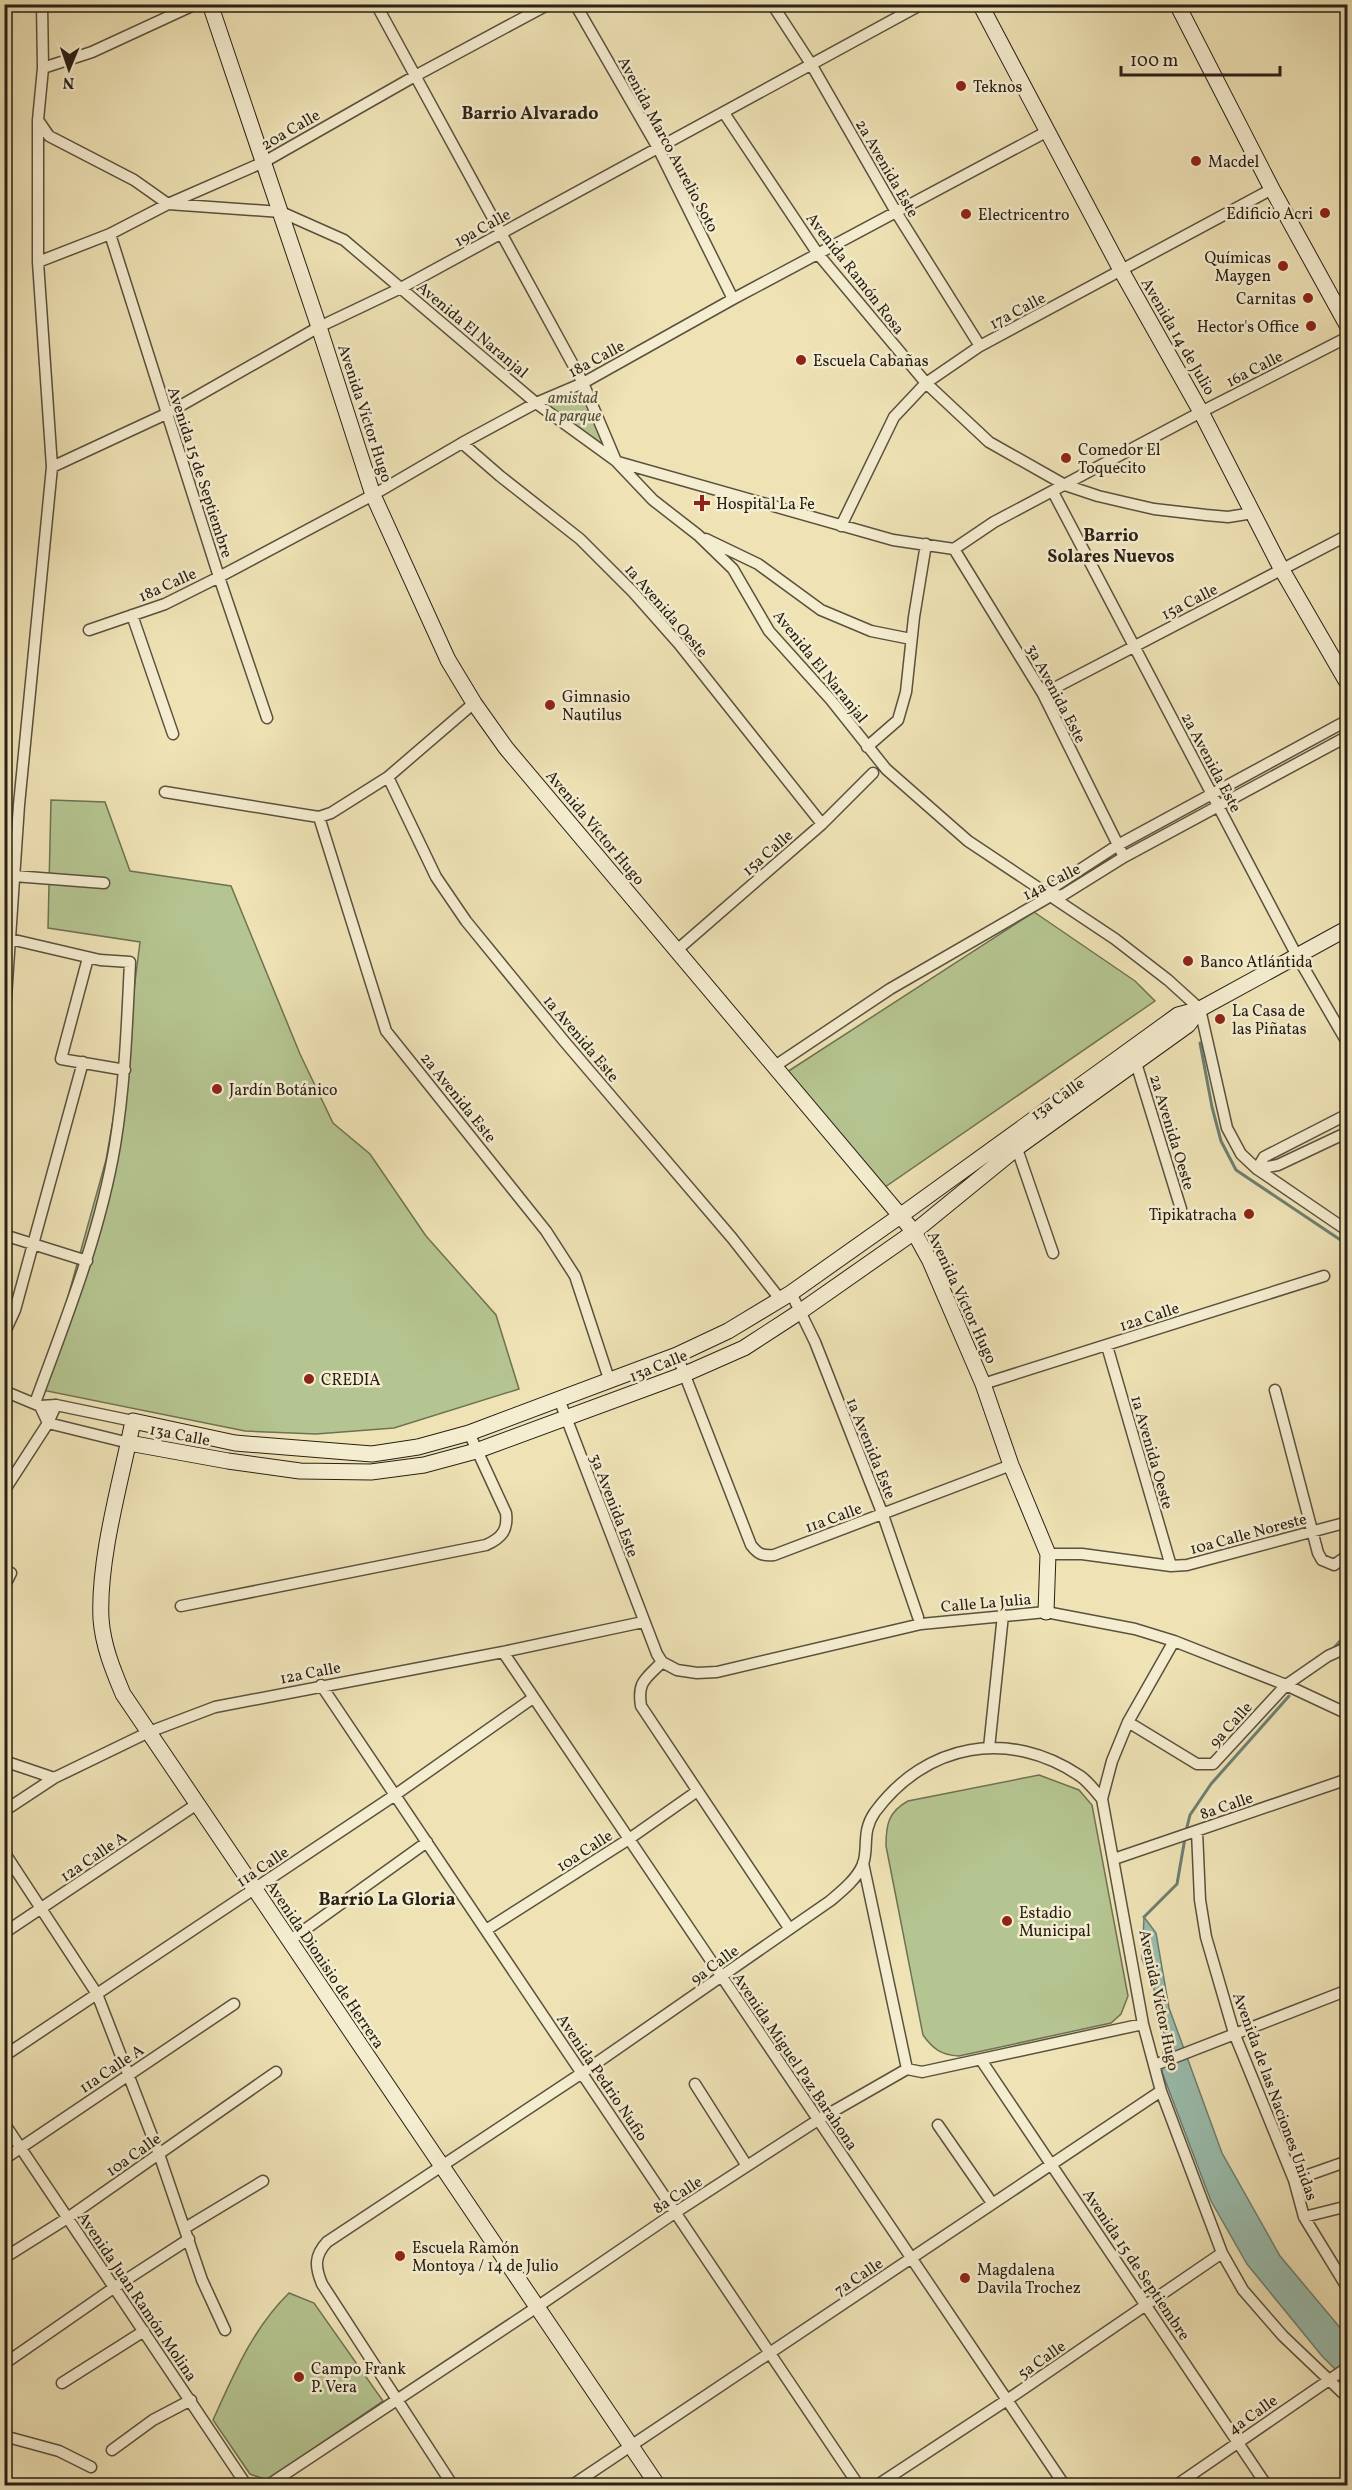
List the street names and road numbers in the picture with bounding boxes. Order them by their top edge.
street label: Avenida Marco Aurelio Soto [611,53,723,237]
street label: 20a Calle [257,105,325,156]
street label: 2a Avenida Este [849,116,923,222]
street label: 19a Calle [451,204,515,253]
street label: Avenida Ramón Rosa [800,209,909,340]
street label: Avenida 14 de Julio [1135,274,1220,400]
street label: Avenida El Naranjal [411,277,532,384]
street label: 17a Calle [986,288,1050,336]
street label: 18a Calle [565,336,629,384]
street label: Avenida Víctor Hugo [331,342,397,485]
street label: 16a Calle [1223,346,1287,393]
street label: Avenida 15 de Septiembre [161,384,237,561]
street label: 1a Avenida Oeste [619,560,712,663]
street label: 18a Calle [135,563,200,608]
street label: 15a Calle [1158,579,1222,626]
street label: Avenida El Naranjal [767,606,872,729]
street label: 3a Avenida Este [1020,640,1091,747]
street label: 2a Avenida Este [1175,709,1246,817]
street label: Avenida Víctor Hugo [540,766,649,890]
street label: 15a Calle [738,825,798,882]
street label: 14a Calle [1019,859,1085,907]
street label: 1a Avenida Este [537,991,623,1088]
street label: 2a Avenida Este [414,1049,501,1148]
street label: 2a Avenida Oeste [1143,1072,1199,1193]
street label: 13a Calle [1027,1073,1090,1126]
street label: Avenida Víctor Hugo [921,1228,1002,1368]
street label: 12a Calle [1117,1298,1182,1338]
street label: 13a Calle [626,1345,691,1389]
street label: 1a Avenida Oeste [1124,1393,1178,1512]
street label: 1a Avenida Este [840,1395,901,1503]
street label: 13a Calle [148,1419,212,1453]
street label: 3a Avenida Este [583,1451,643,1561]
street label: 11a Calle [802,1498,865,1539]
street label: 10a Calle Noreste [1188,1509,1309,1561]
street label: Calle La Julia [940,1589,1032,1619]
street label: 12a Calle [278,1657,343,1691]
street label: 9a Calle [1205,1698,1258,1753]
street label: 8a Calle [1197,1788,1256,1826]
street label: 10a Calle [553,1825,617,1878]
street label: 12a Calle A [56,1827,132,1888]
street label: 11a Calle [232,1842,294,1893]
street label: Avenida Dionisio de Herrera [260,1877,389,2054]
street label: Avenida Víctor Hugo [1132,1928,1184,2073]
street label: 9a Calle [686,1941,744,1991]
street label: Avenida Miguel Paz Barahona [727,1969,862,2155]
street label: Avenida de las Naciones Unidas [1226,1990,1322,2204]
street label: Avenida Pedrio Nufio [551,2010,652,2146]
street label: 11a Calle A [75,2040,149,2099]
street label: 10a Calle [102,2129,166,2183]
street label: 8a Calle [649,2172,707,2220]
street label: Avenida 15 de Septiembre [1076,2185,1194,2345]
street label: Avenida Juan Ramón Molina [71,2208,201,2386]
street label: 7a Calle [830,2253,888,2302]
street label: 5a Calle [1014,2336,1071,2385]
street label: 4a Calle [1224,2390,1283,2441]

